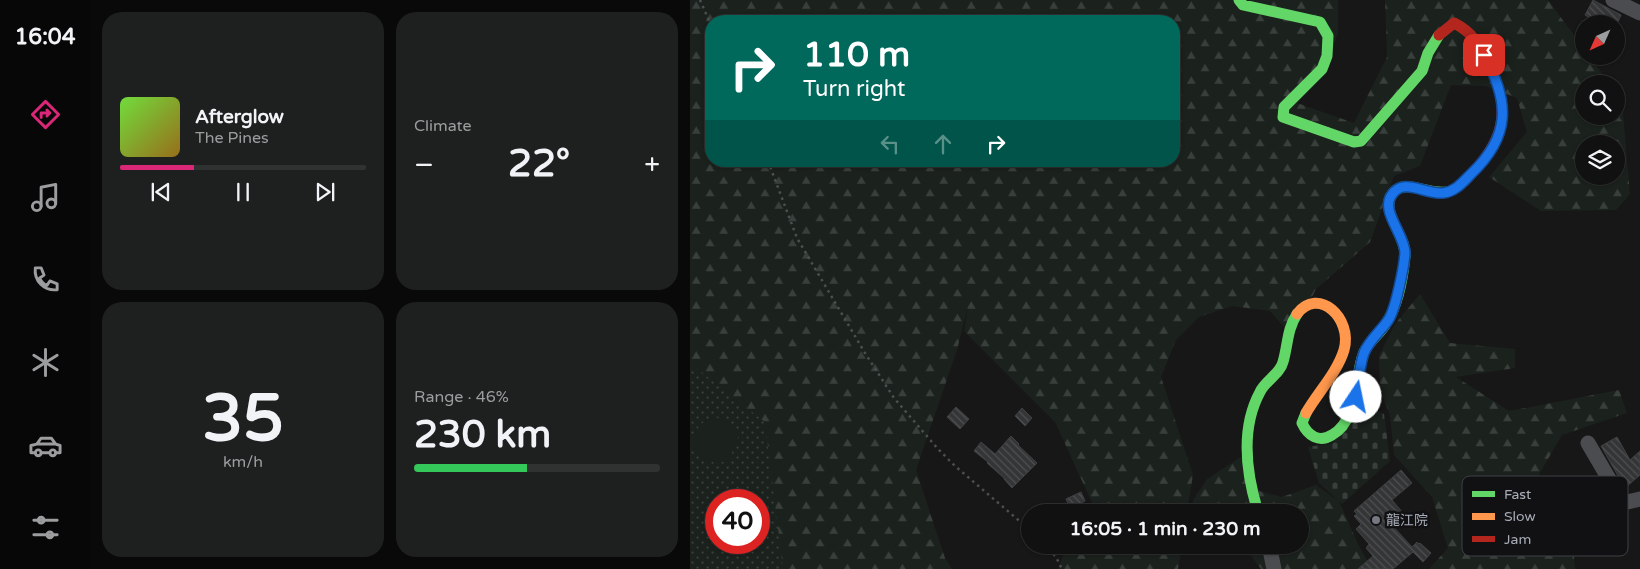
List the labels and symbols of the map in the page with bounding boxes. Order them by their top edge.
north arrow [1575,15,1625,65]
pin [1463,34,1505,76]
position arrow [1329,370,1381,422]
legend [1462,476,1628,556]
text: Fast [1504,486,1532,503]
speed limit sign: 40 [705,489,770,554]
text: Slow [1504,508,1536,525]
place label: 龍江院 [1386,512,1428,529]
marker: 龍江院 [1370,514,1382,526]
text: Jam [1504,531,1531,548]

